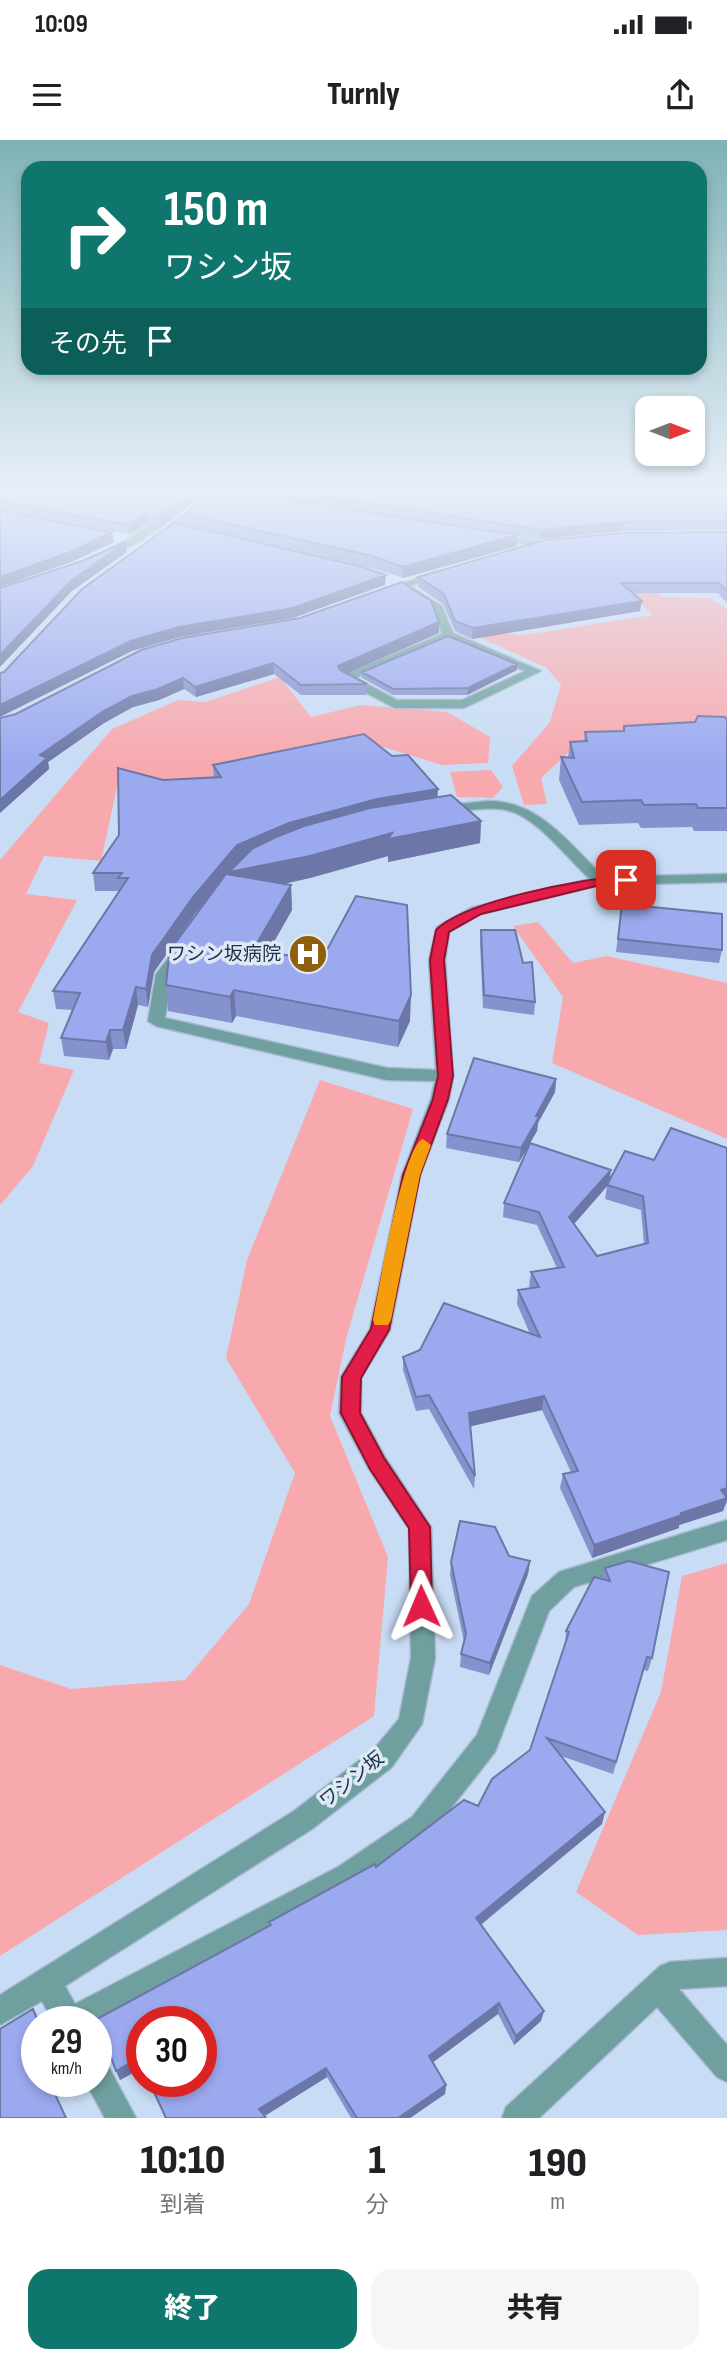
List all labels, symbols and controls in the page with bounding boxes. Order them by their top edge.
text: 10:09 [35,9,88,40]
text: Turnly [327,75,400,114]
icon: menu [28,76,66,114]
icon: share [661,76,699,114]
text: 150 m [164,181,268,240]
icon: right [49,189,140,280]
text: ワシン坂 [164,249,292,288]
icon: arrive [141,322,179,360]
text: その先 [49,329,127,360]
north arrow [635,396,705,466]
map controls [635,396,705,466]
pin [596,850,656,910]
icon: arrive [607,861,645,899]
hospital icon: ワシン坂病院 [287,933,329,975]
place label: ワシン坂病院 [167,943,281,966]
position arrow [384,1569,458,1643]
street label: ワシン坂 [315,1747,389,1813]
speed limit sign: 30 [126,2006,217,2097]
text: 29 [51,2021,82,2064]
text: km/h [51,2058,82,2079]
text: 10:10 [140,2135,225,2186]
text: 1 [368,2135,386,2186]
text: 190 [529,2138,587,2189]
text: m [550,2188,565,2216]
text: 到着 [160,2191,206,2219]
text: 分 [365,2191,388,2219]
button: 終了 [28,2269,357,2349]
button: 共有 [371,2269,699,2349]

